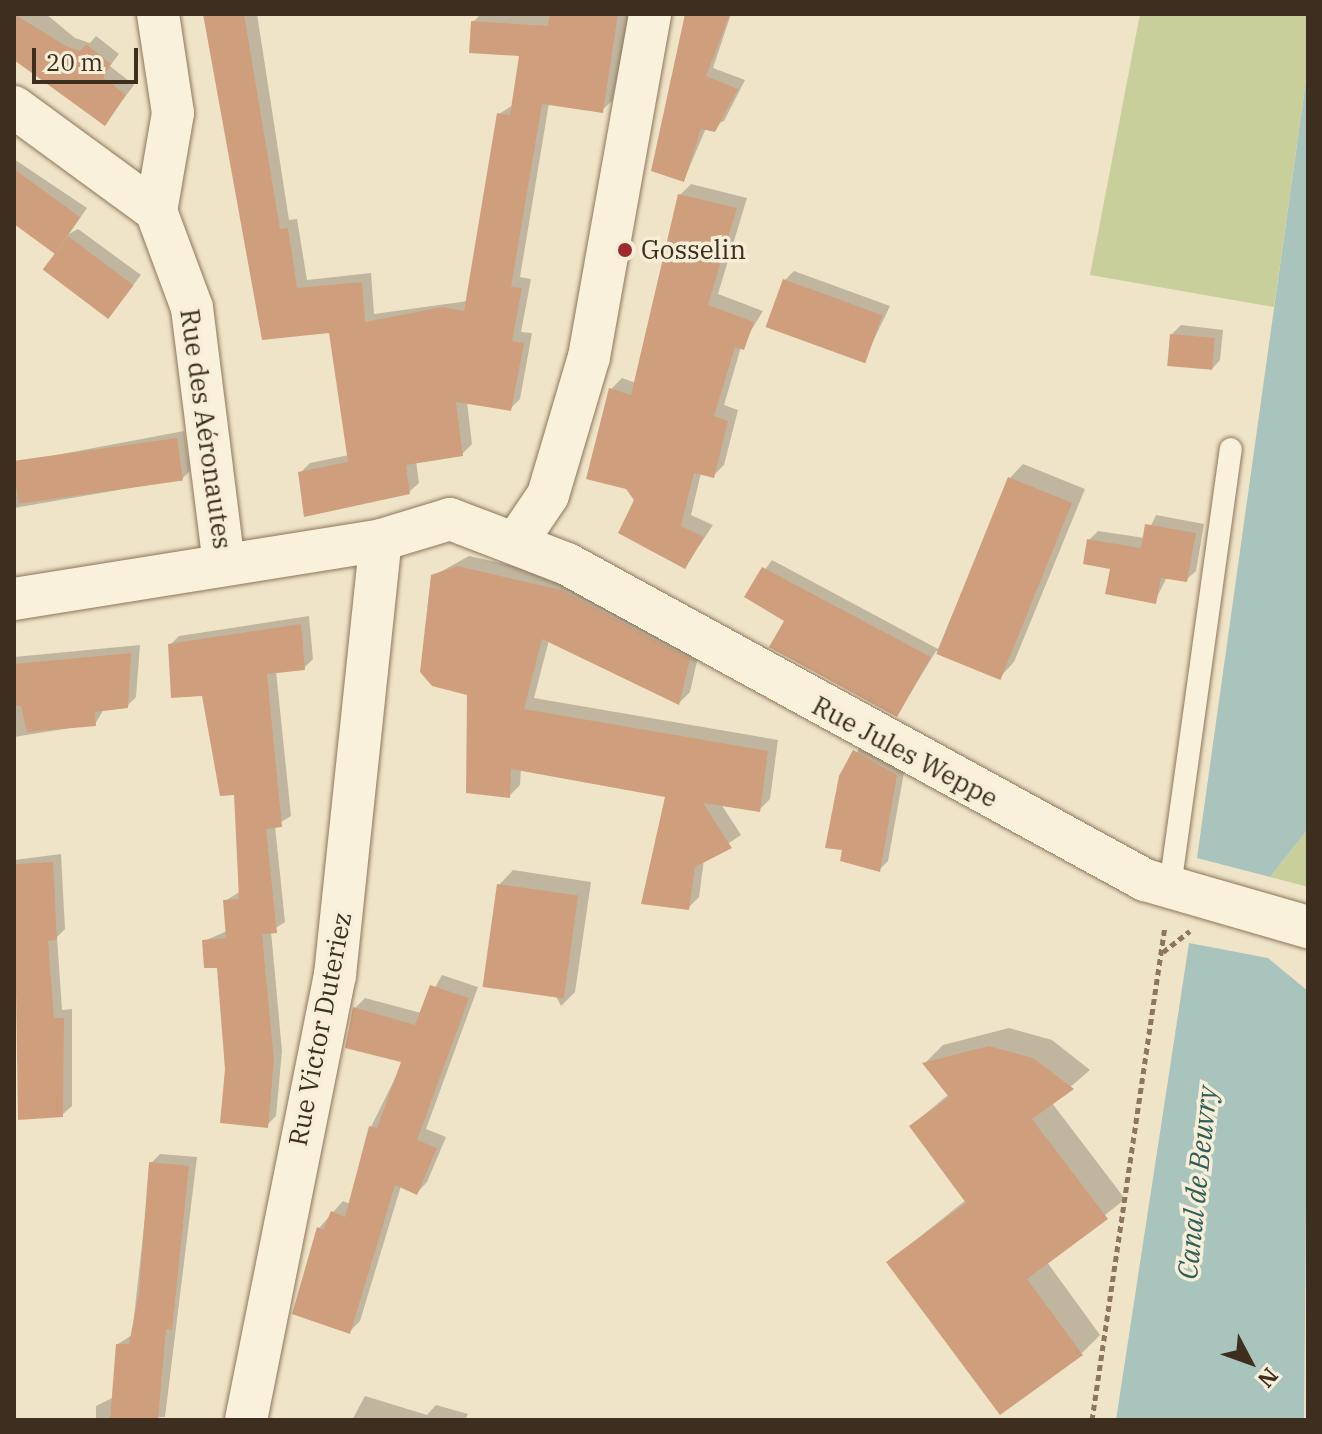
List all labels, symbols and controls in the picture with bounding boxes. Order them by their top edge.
scale bar [36,32,142,82]
text: 20 m [46,46,103,78]
place label: Gosselin [641,234,746,266]
marker: Gosselin [616,241,634,259]
street label: Rue des Aéronautes [174,307,238,551]
street label: Rue Jules Weppe [807,690,1003,814]
street label: Rue Victor Duteriez [282,909,358,1149]
water label: Canal de Beuvry [1170,1085,1224,1281]
north arrow [1210,1322,1290,1402]
text: N [1252,1362,1285,1394]

